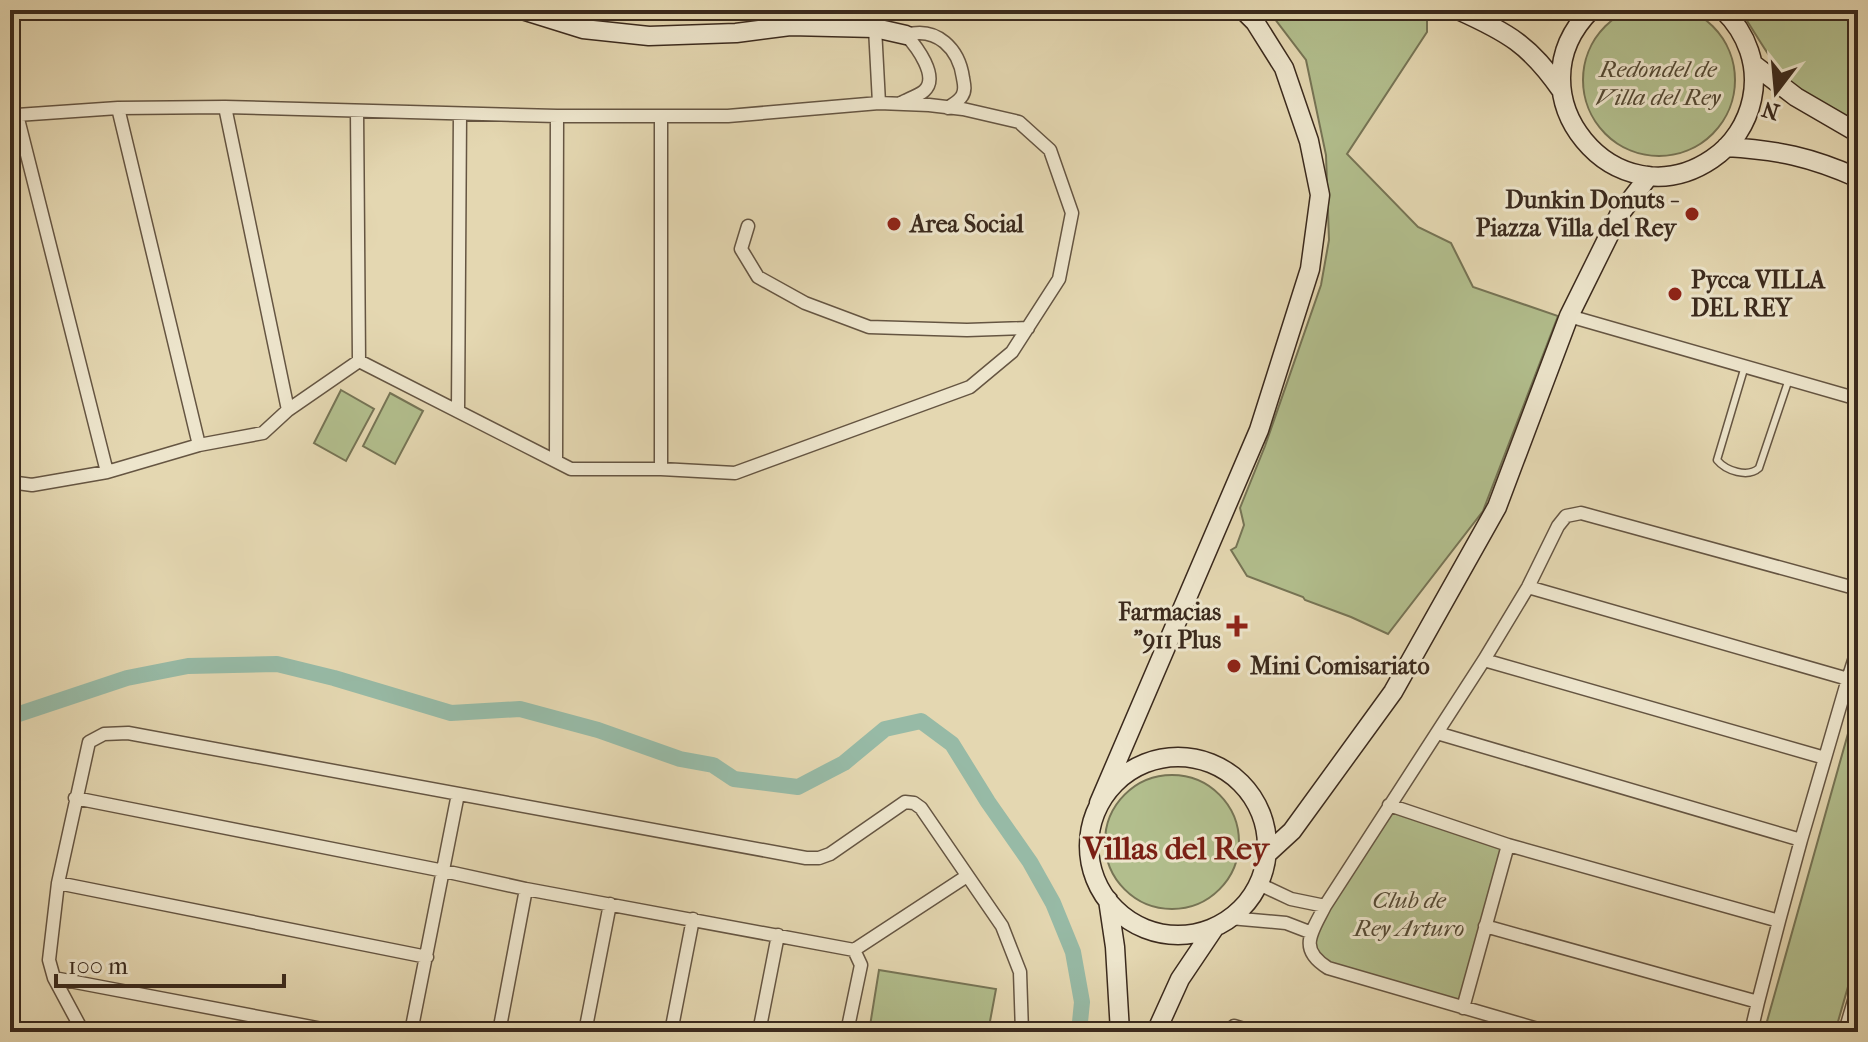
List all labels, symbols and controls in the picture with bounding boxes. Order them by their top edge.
north arrow [1736,52,1816,132]
park label: Redondel de Villa del Rey [1595,55,1722,111]
text: N [1759,95,1782,125]
place label: Dunkin Donuts - Piazza Villa del Rey [1476,186,1680,242]
marker: Dunkin Donuts - Piazza Villa del Rey [1683,205,1701,223]
place label: Area Social [908,210,1024,238]
marker: Area Social [885,215,903,233]
place label: Pycca VILLA DEL REY [1691,266,1827,322]
marker: Pycca VILLA DEL REY [1666,285,1684,303]
place label: Farmacias "911 Plus [1117,598,1221,654]
marker: Farmacias "911 Plus [1228,617,1246,635]
place label: Mini Comisariato [1250,652,1430,680]
marker: Mini Comisariato [1225,657,1243,675]
district label: Villas del Rey [1082,830,1271,867]
park label: Club de Rey Arturo [1352,886,1464,942]
scale bar [56,938,284,988]
text: 100 m [68,952,128,980]

